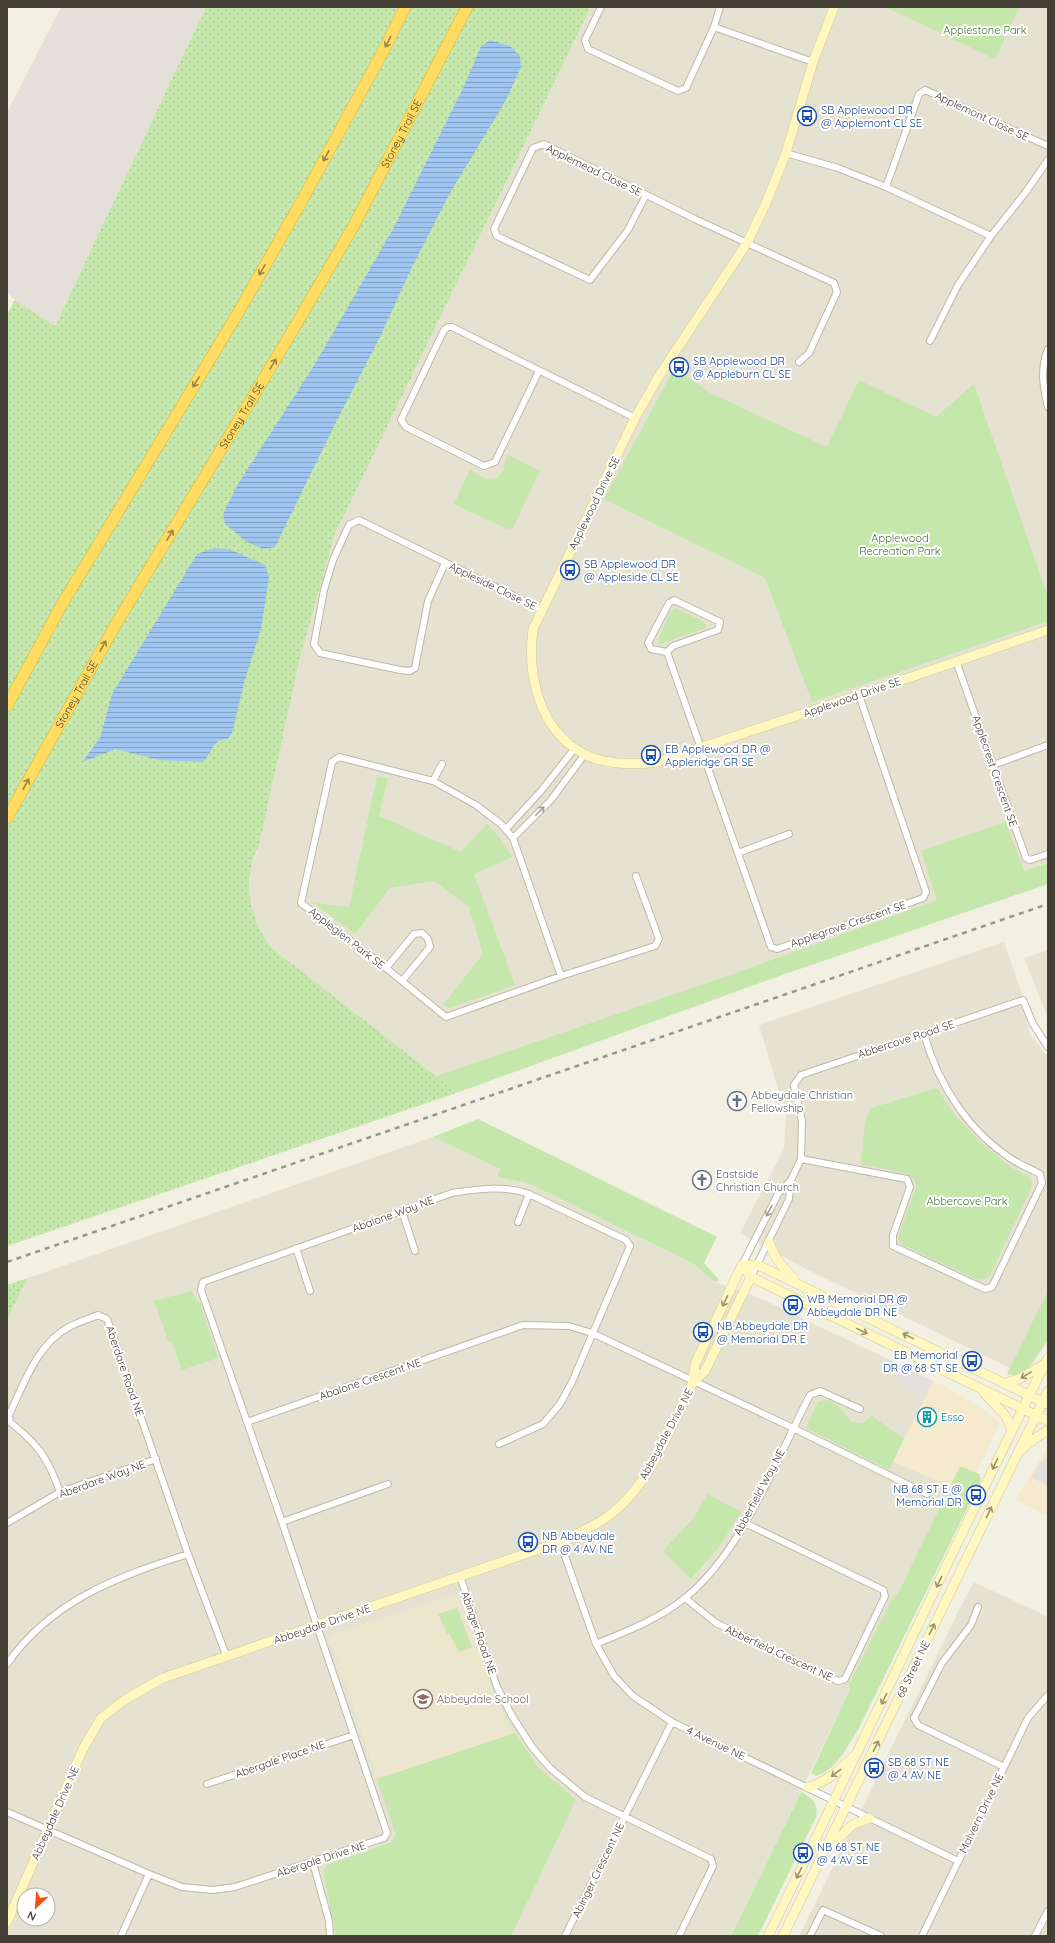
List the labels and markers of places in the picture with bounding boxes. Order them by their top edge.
place label: SB Applewood DR @ Applemont CL SE [821,103,922,130]
bus stop icon: SB Applewood DR @ Applemont CL SE [796,105,818,127]
place label: SB Applewood DR @ Appleburn CL SE [693,354,791,381]
bus stop icon: SB Applewood DR @ Appleburn CL SE [668,356,690,378]
place label: SB Applewood DR @ Appleside CL SE [584,557,679,584]
bus stop icon: SB Applewood DR @ Appleside CL SE [559,559,581,581]
place label: EB Applewood DR @ Appleridge GR SE [665,742,771,769]
bus stop icon: EB Applewood DR @ Appleridge GR SE [640,744,662,766]
place label: Abbeydale Christian Fellowship [751,1088,853,1115]
church icon: Abbeydale Christian Fellowship [726,1090,748,1112]
place label: Eastside Christian Church [716,1167,799,1194]
church icon: Eastside Christian Church [691,1169,713,1191]
place label: WB Memorial DR @ Abbeydale DR NE [807,1292,908,1319]
bus stop icon: WB Memorial DR @ Abbeydale DR NE [782,1294,804,1316]
place label: NB Abbeydale DR @ Memorial DR E [717,1319,808,1346]
bus stop icon: NB Abbeydale DR @ Memorial DR E [692,1321,714,1343]
place label: EB Memorial DR @ 68 ST SE [883,1348,958,1375]
bus stop icon: EB Memorial DR @ 68 ST SE [961,1350,983,1372]
building icon: Esso [916,1406,938,1428]
place label: Esso [941,1410,965,1424]
place label: NB 68 ST E @ Memorial DR [893,1482,962,1509]
bus stop icon: NB 68 ST E @ Memorial DR [965,1484,987,1506]
place label: NB Abbeydale DR @ 4 AV NE [542,1529,615,1556]
bus stop icon: NB Abbeydale DR @ 4 AV NE [517,1531,539,1553]
school or university icon: Abbeydale School [412,1688,434,1710]
place label: Abbeydale School [437,1692,529,1706]
place label: SB 68 ST NE @ 4 AV NE [888,1755,949,1782]
bus stop icon: SB 68 ST NE @ 4 AV NE [863,1757,885,1779]
place label: NB 68 ST NE @ 4 AV SE [817,1840,880,1867]
bus stop icon: NB 68 ST NE @ 4 AV SE [792,1842,814,1864]

